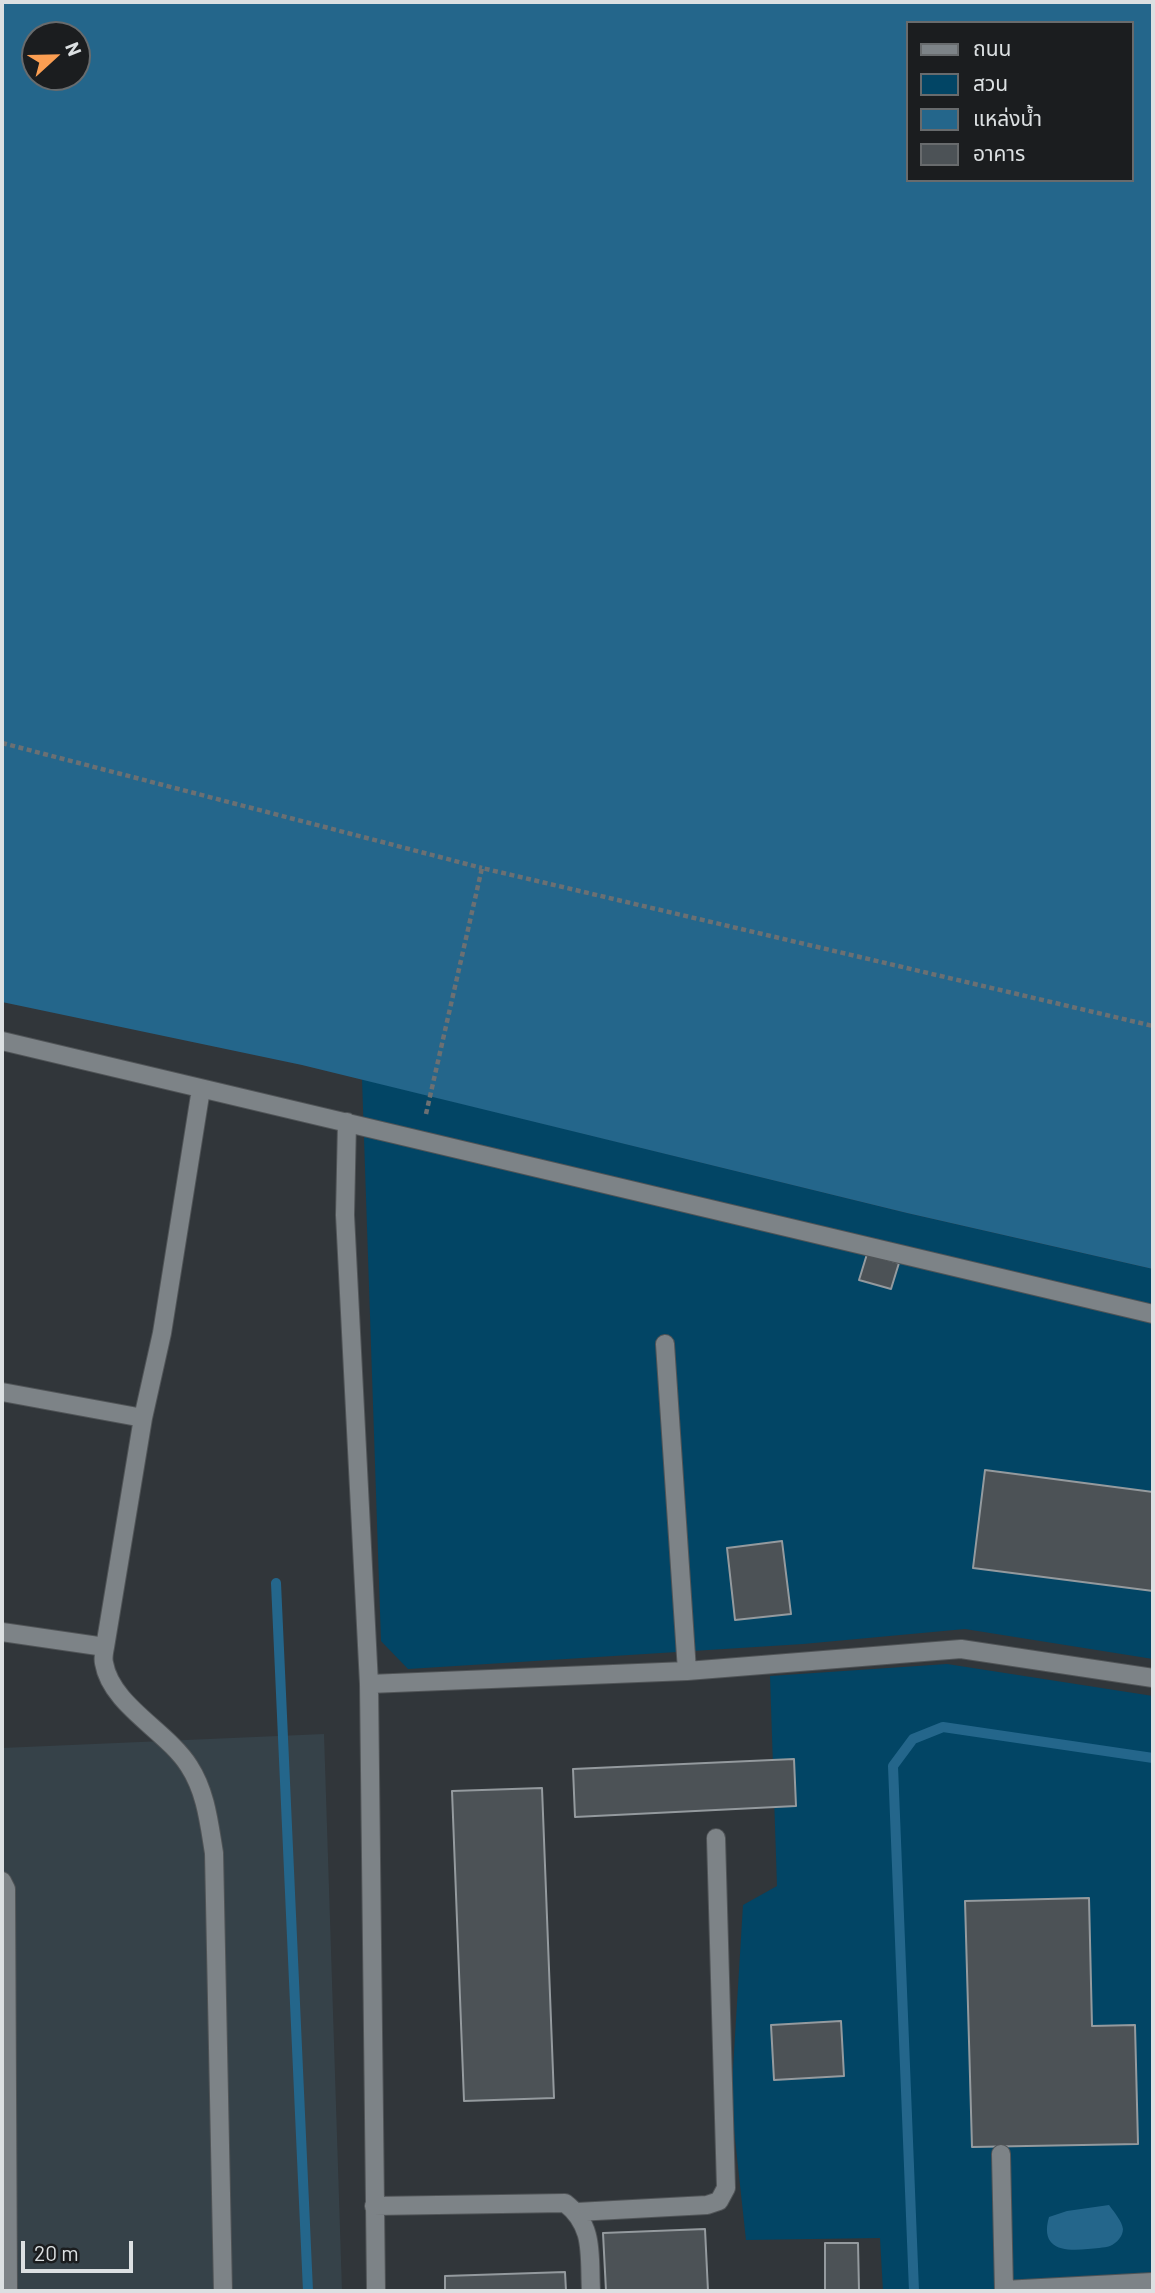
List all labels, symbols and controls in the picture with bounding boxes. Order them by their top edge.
north arrow [21,21,91,91]
legend [906,21,1134,182]
text: ถนน [973,35,1011,60]
text: N [61,39,87,59]
text: สวน [973,70,1008,95]
text: แหล่งน้ำ [973,105,1042,130]
text: อาคาร [973,140,1025,165]
scale bar [24,2226,136,2270]
text: 20 m [34,2240,79,2265]

